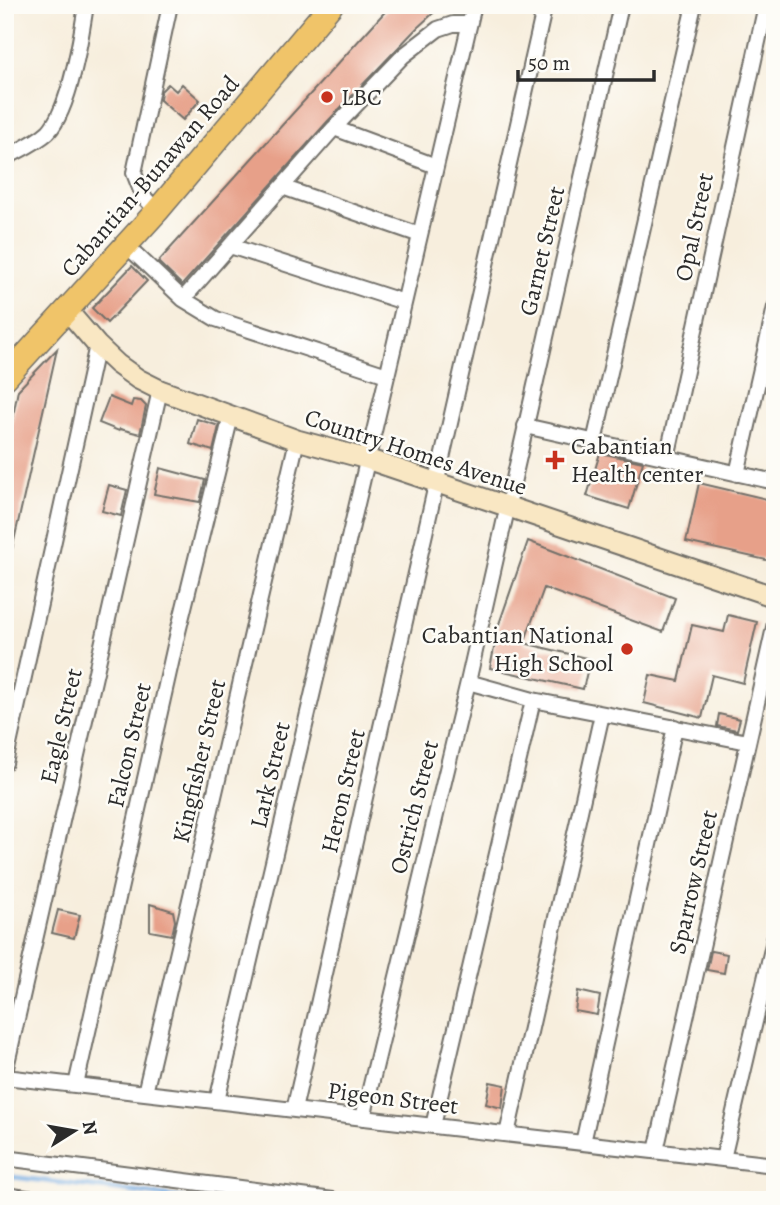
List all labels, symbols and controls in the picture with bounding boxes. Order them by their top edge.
scale bar [518,38,654,82]
text: 50 m [528,49,570,77]
street label: Cabantian-Bunawan Road [54,68,246,283]
place label: LBC [341,81,382,113]
marker: LBC [319,89,335,105]
street label: Opal Street [667,170,721,284]
street label: Garnet Street [512,183,572,319]
street label: Country Homes Avenue [301,401,531,503]
place label: Cabantian Health center [571,430,703,490]
marker: Cabantian Health center [545,450,565,470]
place label: Cabantian National High School [422,619,613,679]
marker: Cabantian National High School [619,641,635,657]
street label: Eagle Street [32,665,90,787]
street label: Kingfisher Street [165,676,233,846]
street label: Falcon Street [99,679,159,810]
street label: Lark Street [242,719,298,831]
street label: Heron Street [313,726,373,856]
street label: Ostrich Street [382,737,446,877]
street label: Sparrow Street [661,807,725,957]
street label: Pigeon Street [326,1074,460,1122]
north arrow [38,1096,108,1166]
text: N [76,1119,104,1137]

